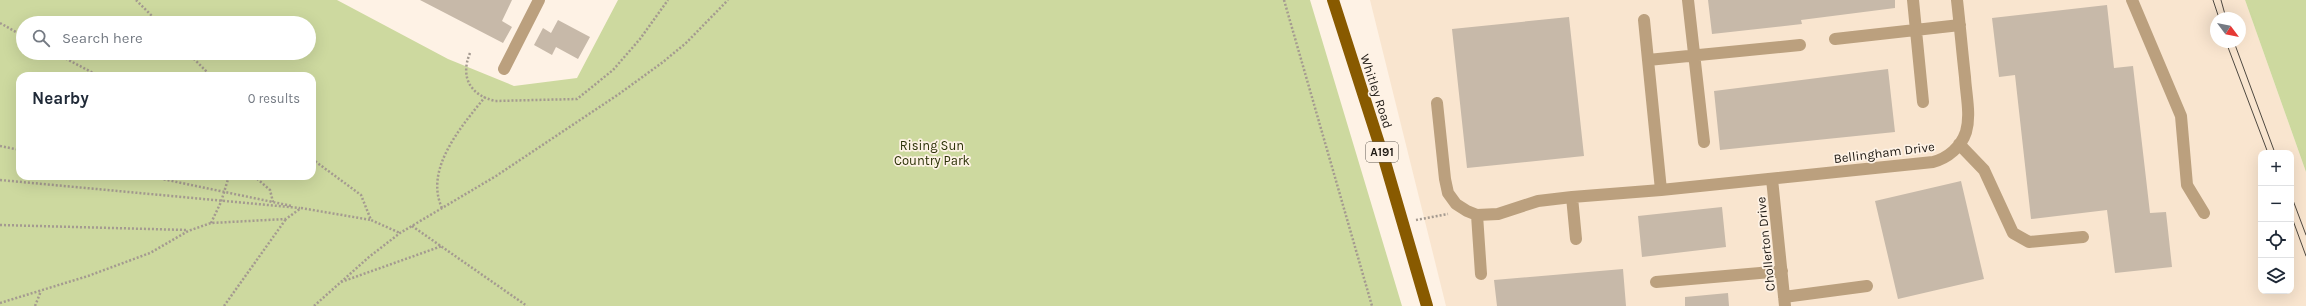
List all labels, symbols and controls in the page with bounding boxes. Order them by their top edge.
north arrow [2210,12,2246,48]
search box [16,16,316,60]
icon: search [30,27,52,49]
text: Search here [62,29,143,47]
street label: Whitley Road [1357,52,1396,130]
text: Nearby [32,88,89,108]
text: 0 results [248,91,300,106]
park label: Rising Sun Country Park [894,138,970,168]
street label: Bellingham Drive [1833,139,1936,166]
road number: A191 [1366,142,1398,162]
map controls [2258,150,2294,294]
button: + [2258,150,2294,186]
button: − [2258,186,2294,222]
street label: Chollerton Drive [1753,196,1778,292]
button: locate [2258,222,2294,258]
button: layers [2258,258,2294,294]

